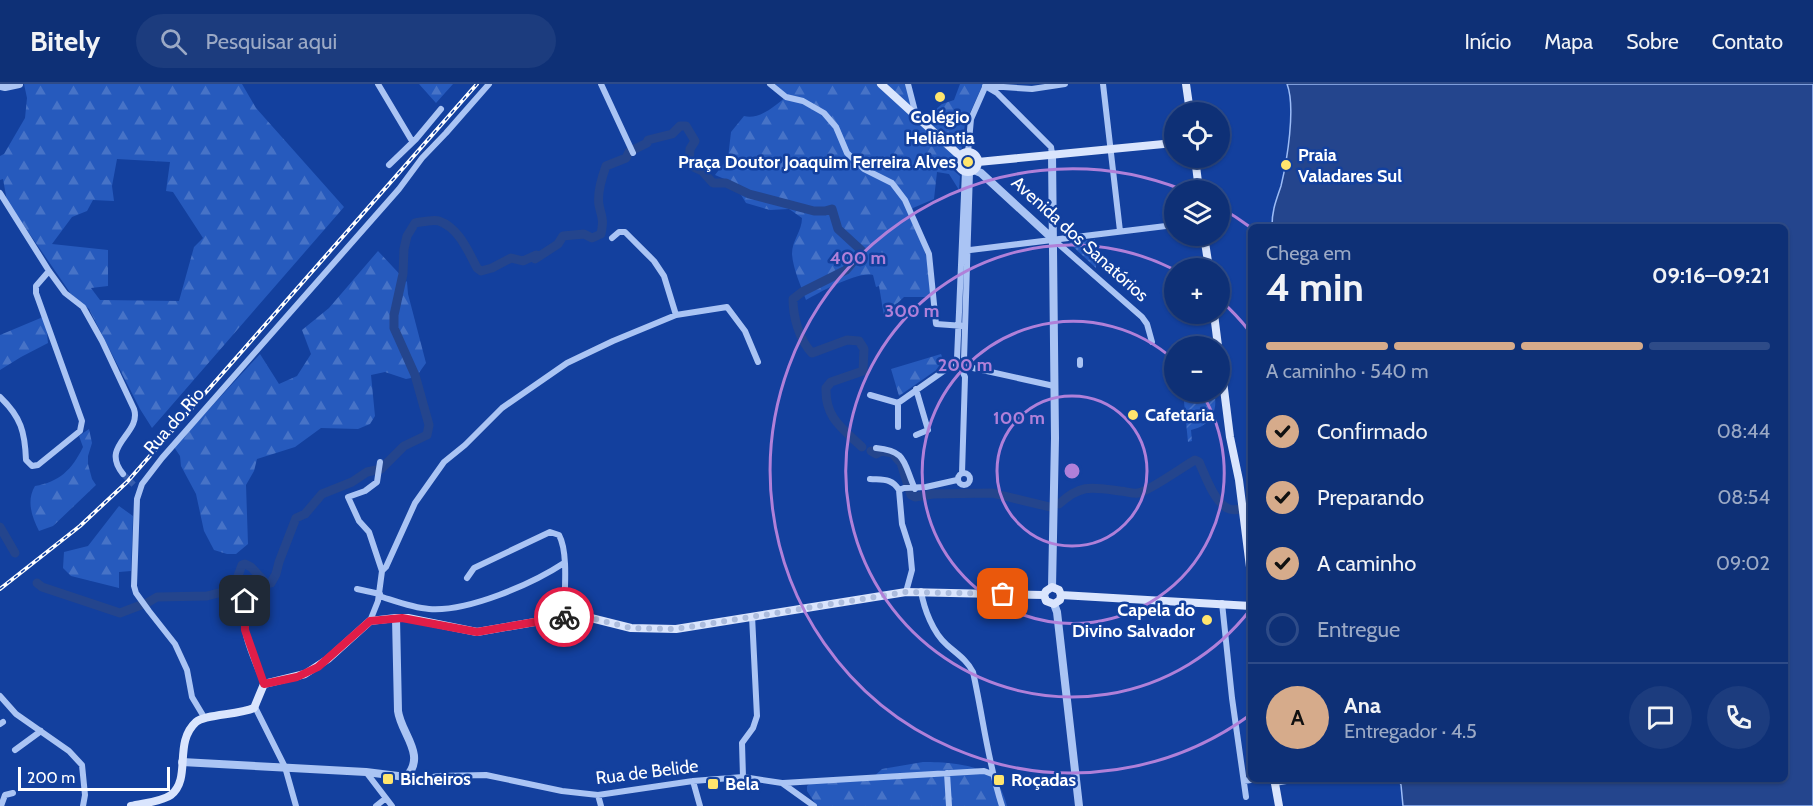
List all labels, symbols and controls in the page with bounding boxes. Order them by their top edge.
search box [136,14,556,68]
text: Bitely [30,24,100,58]
icon: search [157,25,190,58]
text: Pesquisar aqui [205,28,337,55]
text: Início [1464,29,1511,54]
text: Mapa [1544,29,1593,54]
text: Sobre [1626,29,1679,54]
text: Contato [1712,29,1783,54]
marker: Colégio Heliântia [933,90,947,104]
map controls [1164,102,1230,402]
button: locate [1164,102,1230,168]
place label: Colégio Heliântia [905,106,975,149]
place label: Praia Valadares Sul [1298,144,1402,187]
place label: Praça Doutor Joaquim Ferreira Alves [678,151,956,173]
marker: Praça Doutor Joaquim Ferreira Alves [961,155,975,169]
marker: Praia Valadares Sul [1279,158,1293,172]
street label: Avenida dos Sanatórios [1007,172,1153,306]
button: layers [1164,180,1230,246]
text: Chega em [1266,241,1351,265]
text: 400 m [830,247,886,269]
button: + [1164,258,1230,324]
text: 09:16–09:21 [1652,262,1770,289]
text: 4 min [1266,263,1364,311]
text: 300 m [885,300,939,322]
button: − [1164,336,1230,402]
text: 200 m [938,354,992,376]
text: A caminho · 540 m [1266,359,1428,383]
street label: Rua do Rio [139,383,209,459]
place label: Cafetaria [1145,404,1215,426]
text: 100 m [993,407,1045,429]
marker: Cafetaria [1126,408,1140,422]
icon: check [1266,415,1299,448]
text: Confirmado [1317,418,1428,445]
text: 08:44 [1717,419,1770,443]
centre of rings [1062,461,1082,481]
icon: check [1266,481,1299,514]
text: Preparando [1317,484,1424,511]
text: 08:54 [1717,485,1770,509]
icon: check [1266,547,1299,580]
text: A caminho [1317,550,1416,577]
text: 09:02 [1716,551,1770,575]
pin [977,568,1028,619]
pin [219,575,270,626]
icon: bag [986,577,1019,610]
icon: home [228,584,261,617]
courier [534,587,594,647]
place label: Capela do Divino Salvador [1072,599,1195,642]
icon: bike [548,601,581,634]
marker: Capela do Divino Salvador [1200,613,1214,627]
text: Entregue [1317,616,1400,643]
button: chat [1629,686,1692,749]
button: phone [1707,686,1770,749]
text: Ana [1344,692,1381,719]
text: A [1291,704,1304,731]
text: Entregador · 4.5 [1344,719,1477,743]
street label: Rua de Belide [594,755,700,789]
scale bar [18,764,170,792]
text: 200 m [27,768,75,787]
place label: Bicheiros [400,768,471,790]
place label: Roçadas [1011,769,1077,791]
marker: Bicheiros [381,772,395,786]
place label: Bela [725,773,759,795]
marker: Roçadas [992,773,1006,787]
marker: Bela [706,777,720,791]

